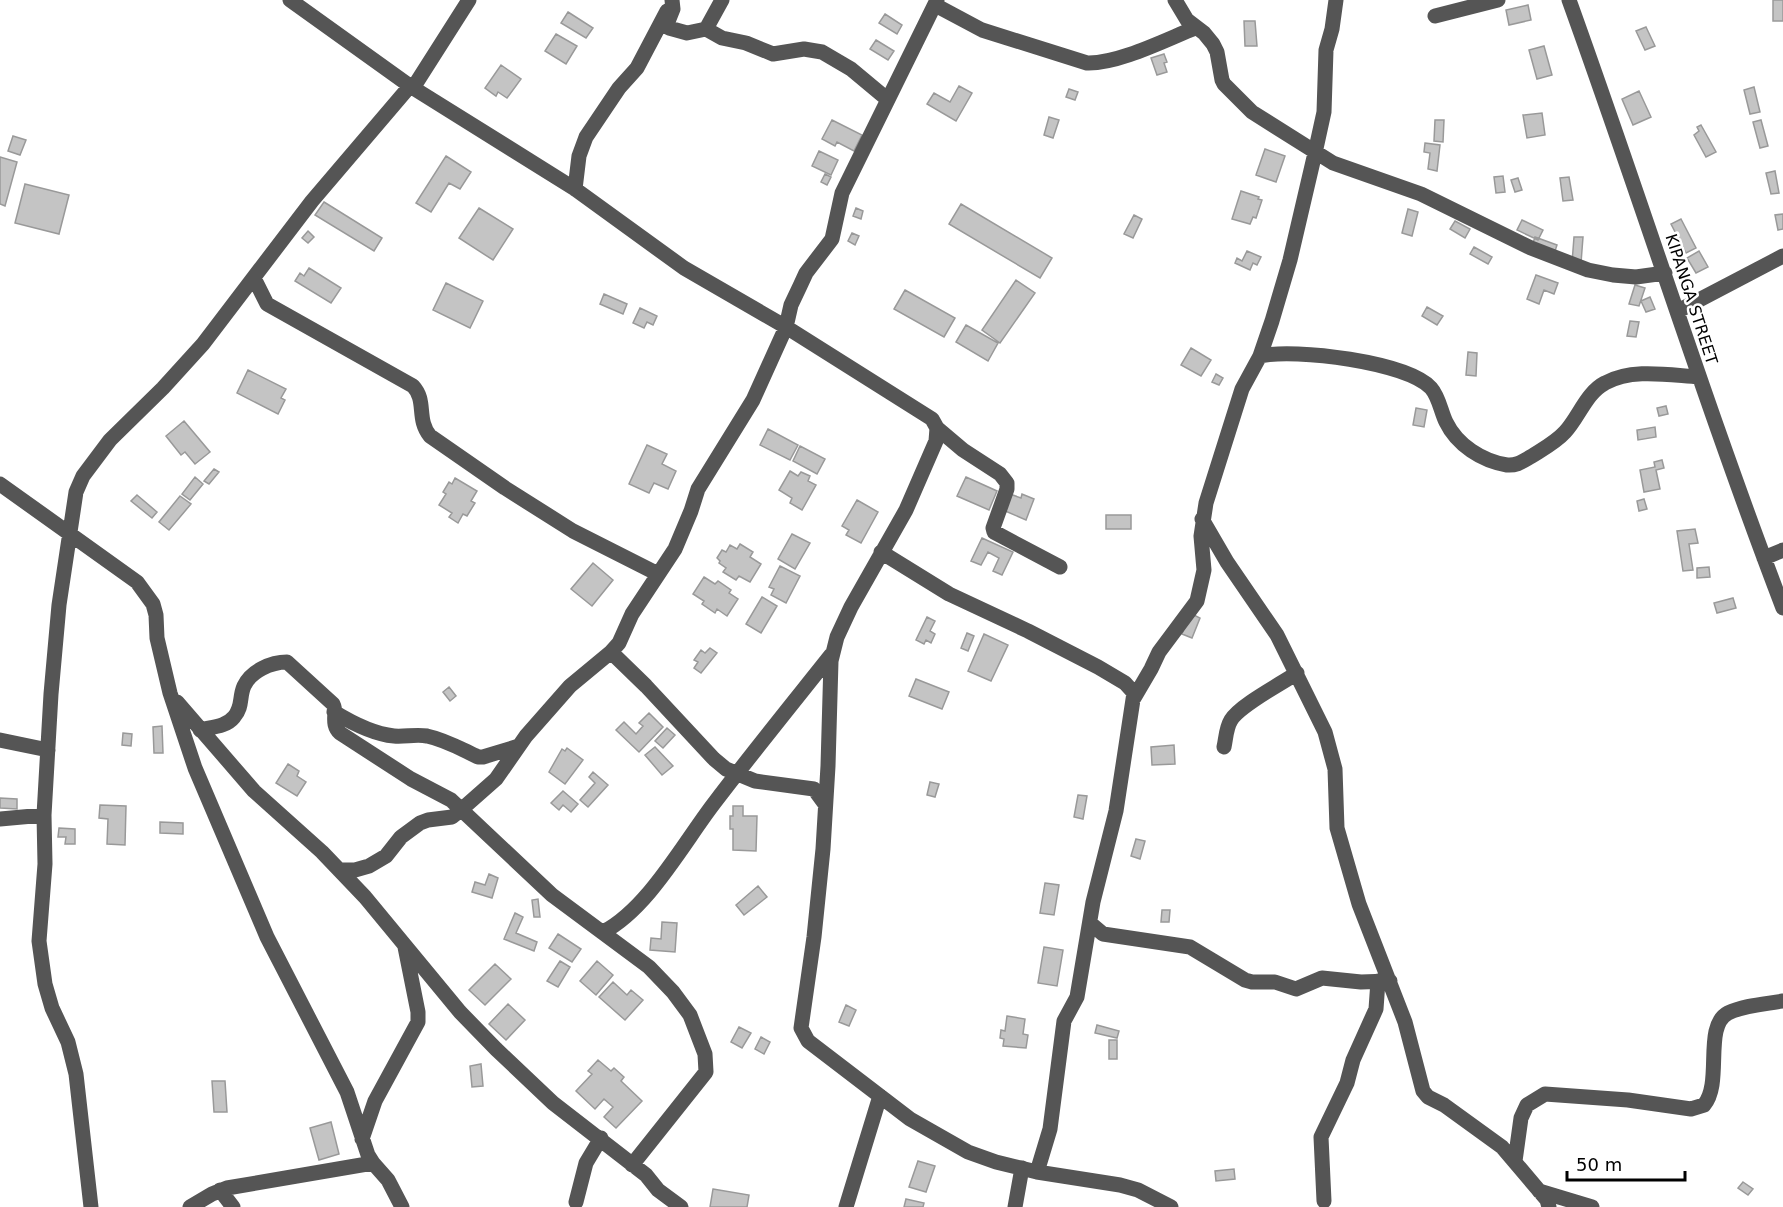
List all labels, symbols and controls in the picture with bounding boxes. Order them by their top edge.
street label: KIPANGA STREET [1661,231,1722,367]
scale bar [1567,1144,1686,1182]
text: 50 m [1576,1154,1622,1175]

